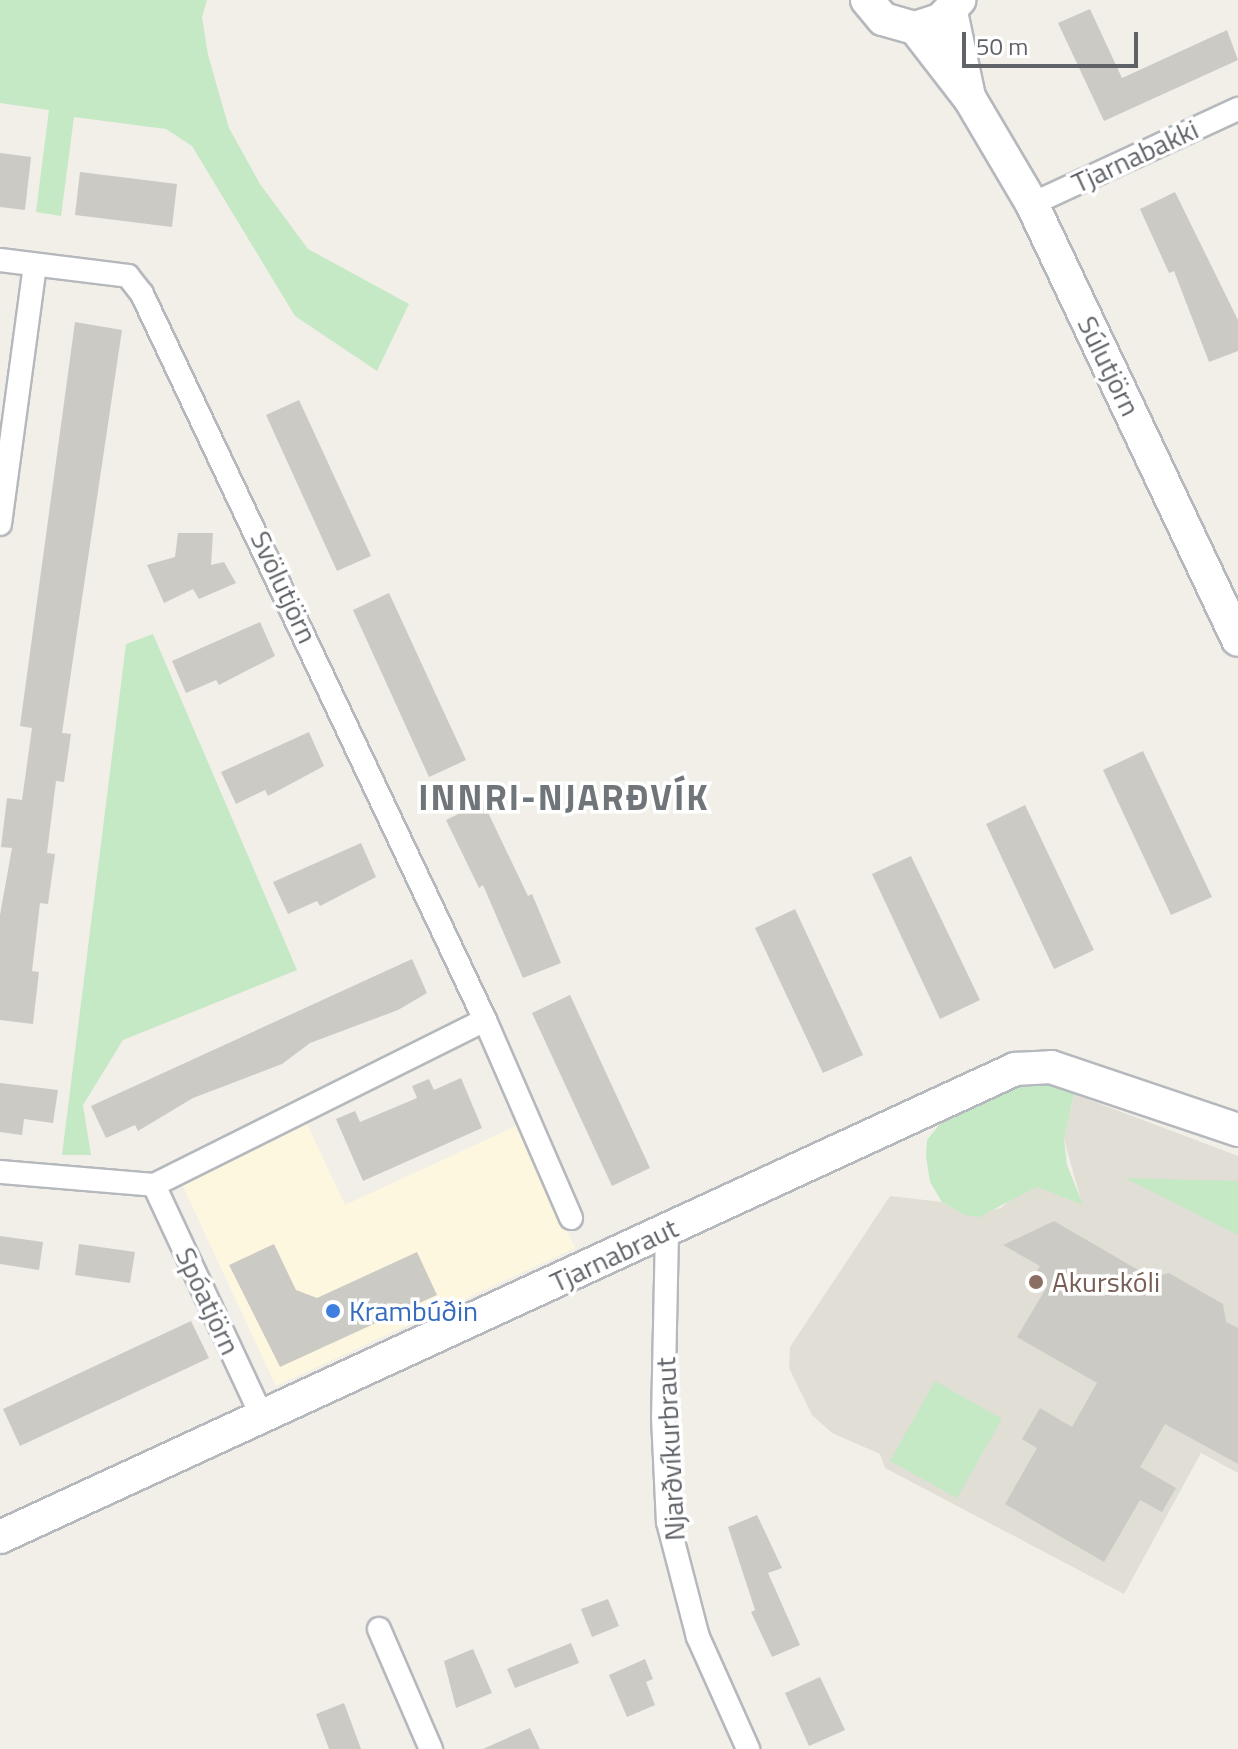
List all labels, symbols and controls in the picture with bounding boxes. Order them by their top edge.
scale bar [966,16,1142,66]
text: 50 m [976,28,1028,64]
street label: Tjarnabakki [1067,112,1203,200]
street label: Súlutjörn [1070,311,1148,421]
street label: Svölutjörn [243,526,325,648]
district label: INNRI-NJARÐVÍK [418,775,710,819]
street label: Tjarnabraut [545,1211,683,1299]
street label: Spóatjörn [169,1242,247,1360]
place label: Akurskóli [1052,1265,1160,1299]
marker: Akurskóli [1027,1273,1045,1291]
place label: Krambúðin [349,1294,478,1328]
marker: Krambúðin [324,1302,342,1320]
street label: Njarðvíkurbraut [648,1356,692,1542]

